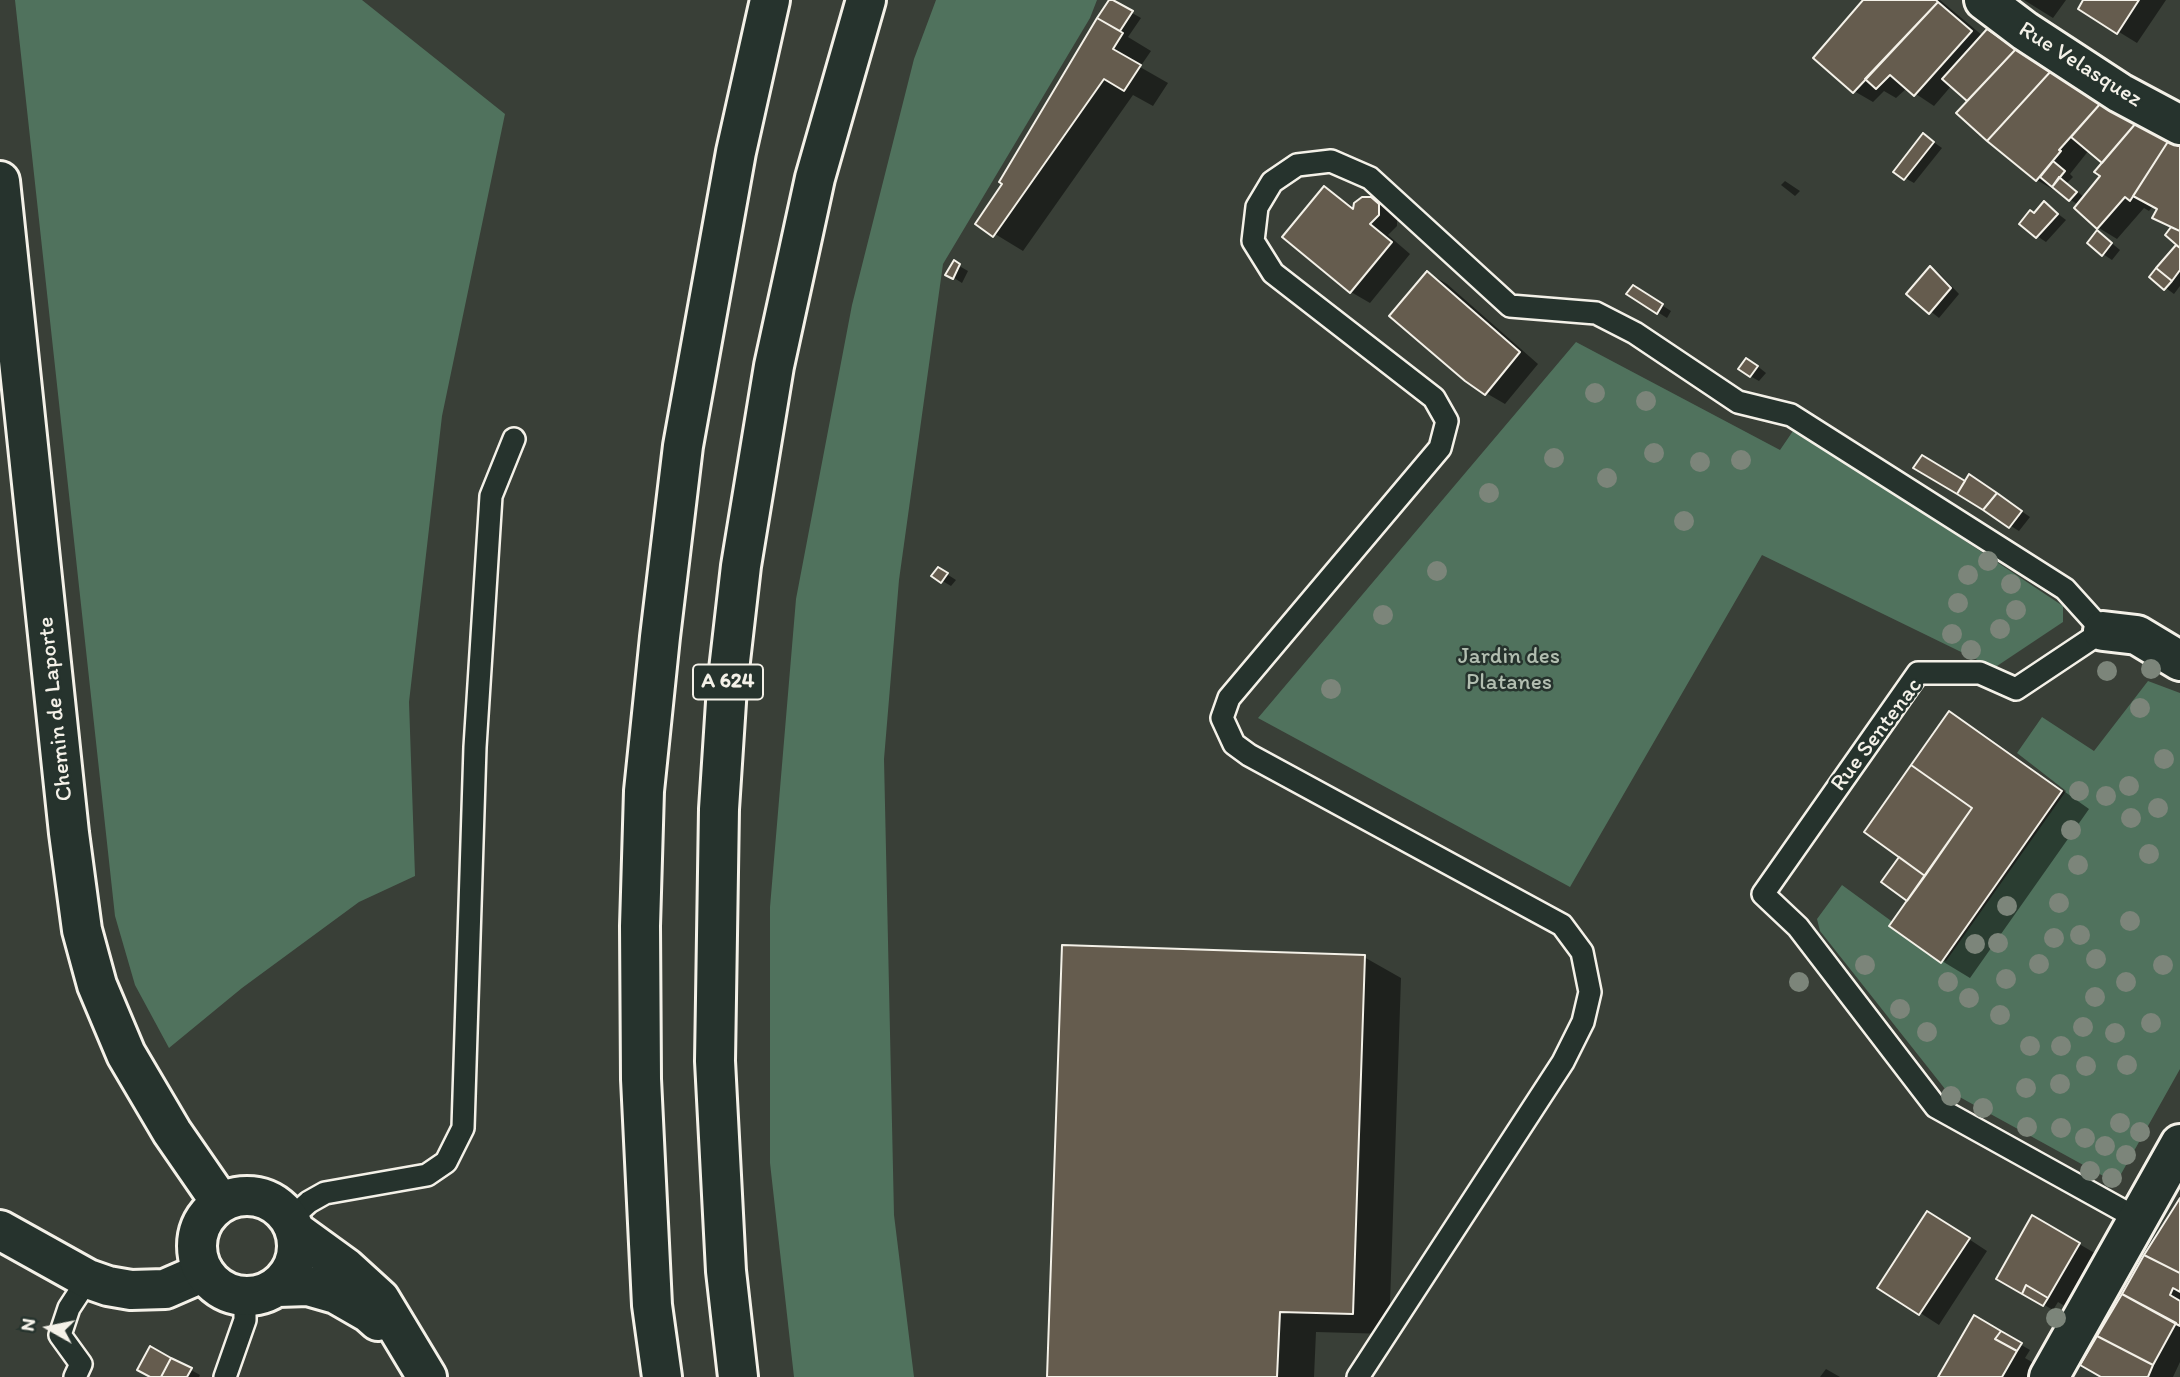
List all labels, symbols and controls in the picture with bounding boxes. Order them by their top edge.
street label: Rue Velasquez [2013,16,2147,114]
street label: Chemin de Laporte [33,615,79,803]
park label: Jardin des Platanes [1458,643,1560,697]
road number: A 624 [693,664,763,700]
street label: Rue Sentenac [1825,673,1929,797]
north arrow [14,1293,84,1363]
text: N [15,1317,40,1333]

